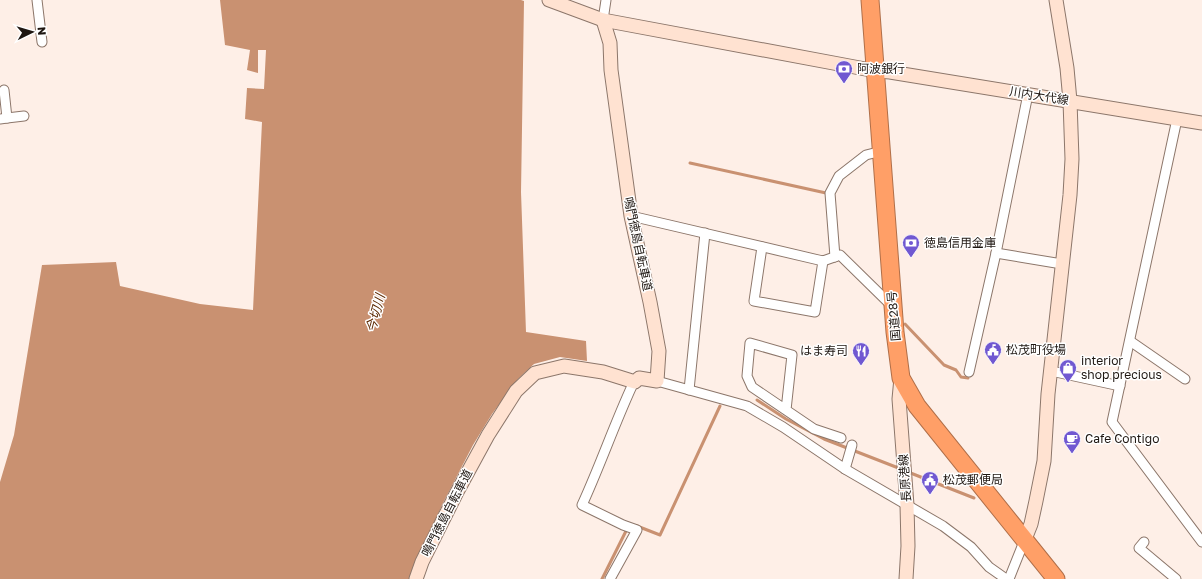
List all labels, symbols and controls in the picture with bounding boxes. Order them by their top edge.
north arrow [12,12,52,52]
text: N [36,26,49,36]
bank icon: 阿波銀行 [834,59,854,84]
place label: 阿波銀行 [857,61,905,76]
street label: 川内大代線 [1008,83,1070,108]
street label: 鳴門徳島自転車道 [621,195,656,292]
bank icon: 徳島信用金庫 [901,233,921,258]
place label: 徳島信用金庫 [924,235,996,250]
water label: 今切川 [362,290,388,334]
street label: 国道28号 [884,290,903,342]
public building icon: 松茂町役場 [983,340,1003,365]
restaurant icon: はま寿司 [851,341,871,366]
place label: 松茂町役場 [1006,342,1066,357]
place label: はま寿司 [800,343,848,358]
place label: interior shop precious [1081,353,1162,382]
shop icon: interior shop precious [1058,358,1078,383]
cafe icon: Cafe Contigo [1062,429,1082,454]
place label: Cafe Contigo [1085,431,1159,446]
street label: 長原港線 [895,454,914,503]
street label: 鳴門徳島自転車道 [418,467,475,559]
public building icon: 松茂郵便局 [920,470,940,495]
place label: 松茂郵便局 [943,472,1003,487]

